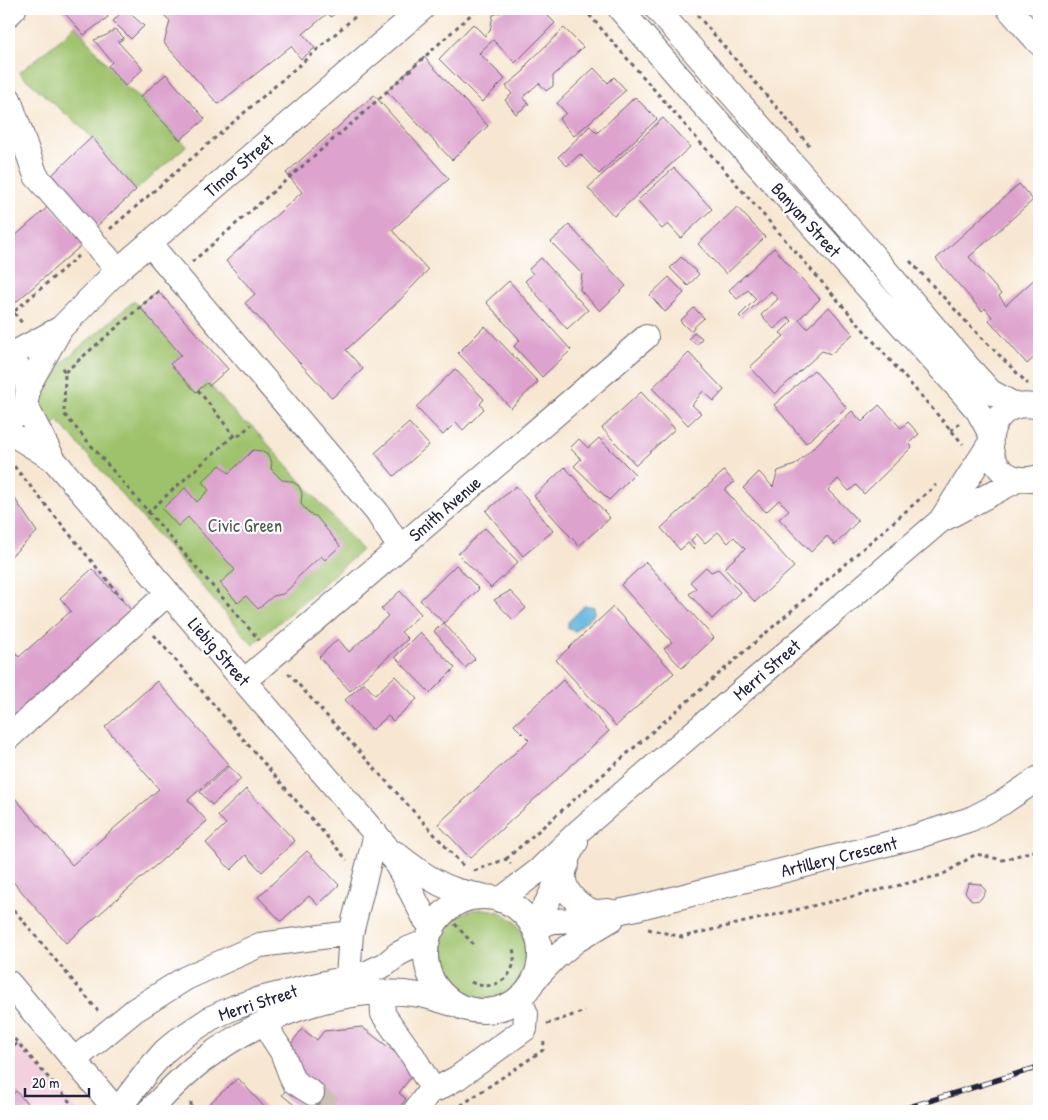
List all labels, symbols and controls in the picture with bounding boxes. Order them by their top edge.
street label: Timor Street [198,128,280,203]
street label: Banyan Street [766,177,847,263]
street label: Smith Avenue [403,470,486,547]
park label: Civic Green [208,513,282,538]
street label: Liebig Street [183,612,257,692]
street label: Merri Street [728,633,806,706]
street label: Artillery Crescent [778,830,900,883]
street label: Merri Street [215,978,301,1027]
scale bar [25,1065,89,1097]
text: 20 m [32,1072,59,1093]

